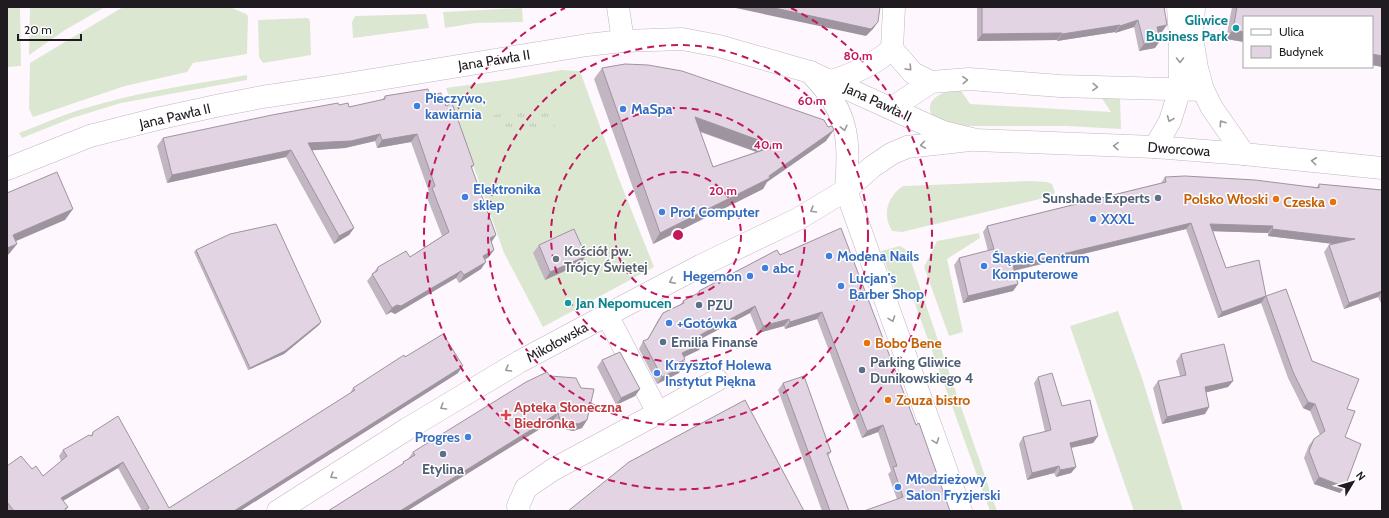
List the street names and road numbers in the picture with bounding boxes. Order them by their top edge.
street label: Jana Pawła II [456,45,531,75]
street label: Jana Pawła II [840,78,915,126]
street label: Jana Pawła II [137,99,212,133]
street label: Dworcowa [1147,138,1211,160]
street label: Mikołowska [523,318,591,366]

